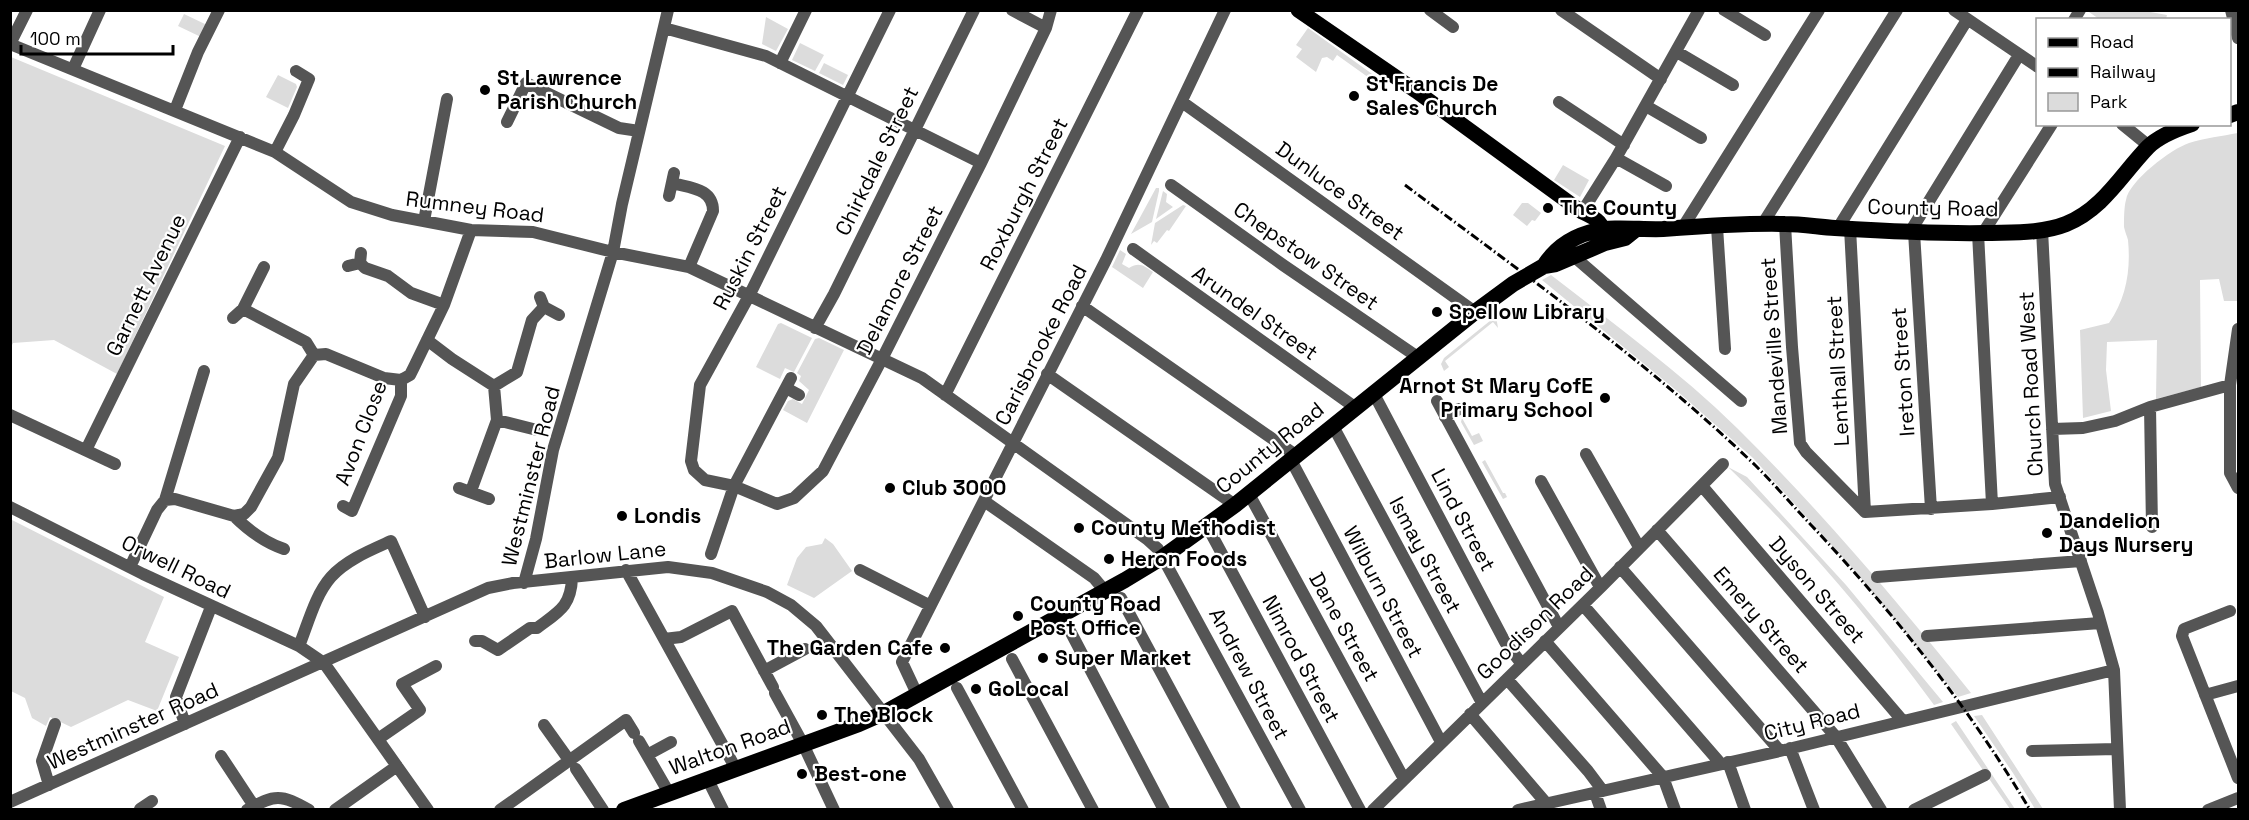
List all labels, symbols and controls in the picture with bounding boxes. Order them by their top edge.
scale bar [21,18,172,56]
legend [2036,18,2231,126]
text: 100 m [30,27,81,50]
text: Road [2090,30,2134,53]
text: Railway [2090,60,2156,83]
place label: St Lawrence Parish Church [497,64,637,115]
place label: St Francis De Sales Church [1366,70,1498,121]
street label: Chirkdale Street [829,82,924,240]
marker: St Lawrence Parish Church [478,83,492,97]
marker: St Francis De Sales Church [1347,89,1361,103]
text: Park [2090,90,2128,113]
street label: Roxburgh Street [973,113,1074,275]
street label: Dunluce Street [1271,135,1410,246]
street label: Ruskin Street [707,181,792,315]
street label: Rumney Road [404,185,546,228]
street label: County Road [1867,193,1999,222]
place label: The County [1560,194,1677,221]
street label: Chepstow Street [1228,195,1384,316]
street label: Delamore Street [850,201,949,359]
marker: The County [1541,201,1555,215]
street label: Garnett Avenue [99,209,192,360]
street label: Mandeville Street [1754,257,1793,435]
street label: Arundel Street [1187,259,1323,366]
street label: Carisbrooke Road [988,260,1093,430]
street label: Church Road West [2012,291,2049,477]
street label: Lenthall Street [1820,295,1855,447]
place label: Spellow Library [1449,298,1605,325]
marker: Spellow Library [1430,305,1444,319]
street label: Ireton Street [1885,307,1920,438]
place label: Arnot St Mary CofE Primary School [1399,372,1593,423]
street label: Avon Close [328,377,393,489]
street label: Westminster Road [495,383,566,569]
marker: Arnot St Mary CofE Primary School [1598,391,1612,405]
street label: County Road [1210,396,1329,499]
street label: Lind Street [1425,464,1502,576]
place label: Club 3000 [902,474,1006,501]
marker: Club 3000 [883,481,897,495]
street label: Ismay Street [1383,492,1468,618]
place label: Londis [634,502,701,529]
place label: Dandelion Days Nursery [2059,507,2194,558]
marker: Londis [615,509,629,523]
place label: County Methodist [1091,514,1276,541]
marker: County Methodist [1072,521,1086,535]
street label: Wilburn Street [1337,521,1429,662]
marker: Dandelion Days Nursery [2040,526,2054,540]
street label: Orwell Road [117,528,235,605]
street label: Dyson Street [1763,531,1871,649]
street label: Barlow Lane [542,535,667,574]
place label: Heron Foods [1121,545,1247,572]
marker: Heron Foods [1102,552,1116,566]
street label: Goodison Road [1470,560,1599,685]
street label: Emery Street [1708,561,1815,679]
street label: Dane Street [1303,567,1386,686]
place label: County Road Post Office [1030,590,1161,641]
street label: Nimrod Street [1256,590,1346,727]
street label: Andrew Street [1203,603,1296,744]
marker: County Road Post Office [1011,609,1025,623]
place label: The Garden Cafe [767,634,933,661]
marker: The Garden Cafe [938,641,952,655]
place label: Super Market [1055,644,1191,671]
marker: Super Market [1036,651,1050,665]
place label: GoLocal [988,675,1069,702]
street label: Westminster Road [43,676,223,775]
marker: GoLocal [969,682,983,696]
street label: City Road [1761,697,1863,746]
place label: The Block [834,701,933,728]
marker: The Block [815,708,829,722]
street label: Walton Road [665,712,794,781]
place label: Best-one [814,760,907,787]
marker: Best-one [795,767,809,781]

